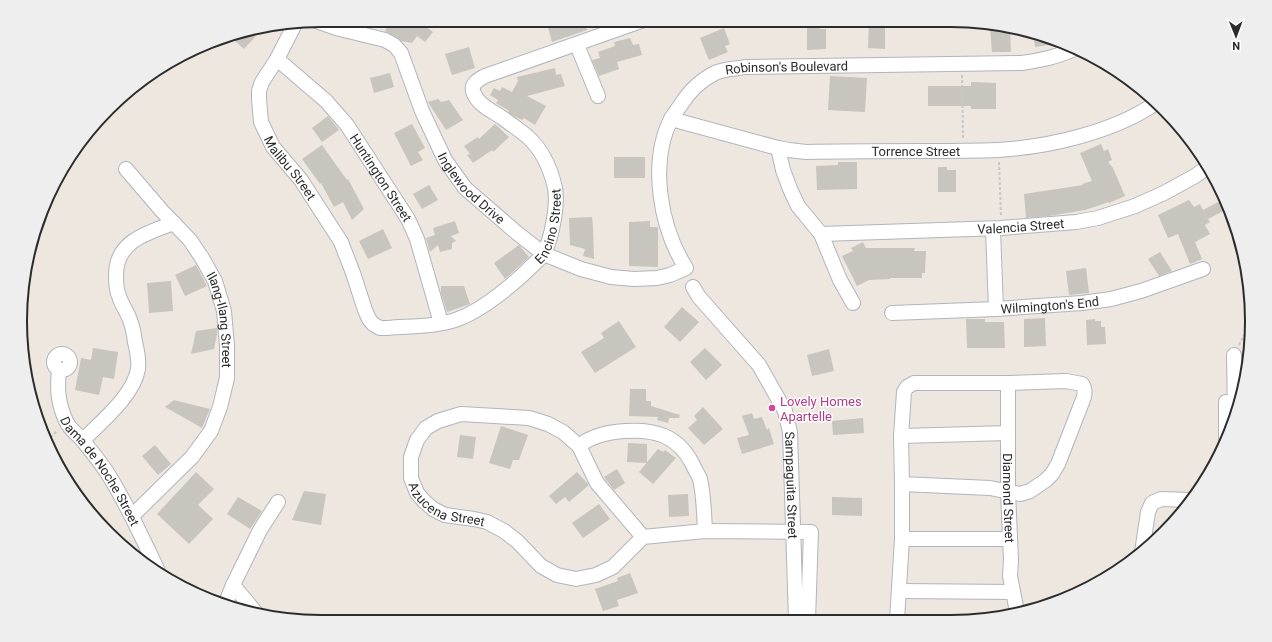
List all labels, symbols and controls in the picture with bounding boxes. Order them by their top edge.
north arrow [1216,16,1256,56]
text: N [1232,39,1240,52]
street label: Robinson's Boulevard [724,59,848,78]
street label: Huntington Street [347,131,415,225]
street label: Malibu Street [261,134,319,203]
street label: Torrence Street [871,144,960,159]
street label: Inglewood Drive [435,150,508,227]
street label: Encino Street [532,188,564,267]
street label: Valencia Street [977,216,1065,237]
street label: Ilang-Ilang Street [203,269,234,368]
street label: Wilmington's End [1000,294,1100,317]
place label: Lovely Homes Apartelle [780,394,862,424]
marker: Lovely Homes Apartelle [767,403,777,413]
street label: Dama de Noche Street [57,414,142,528]
street label: Sampaguita Street [782,431,800,539]
street label: Diamond Street [1000,453,1017,543]
street label: Azucena Street [405,480,486,529]

